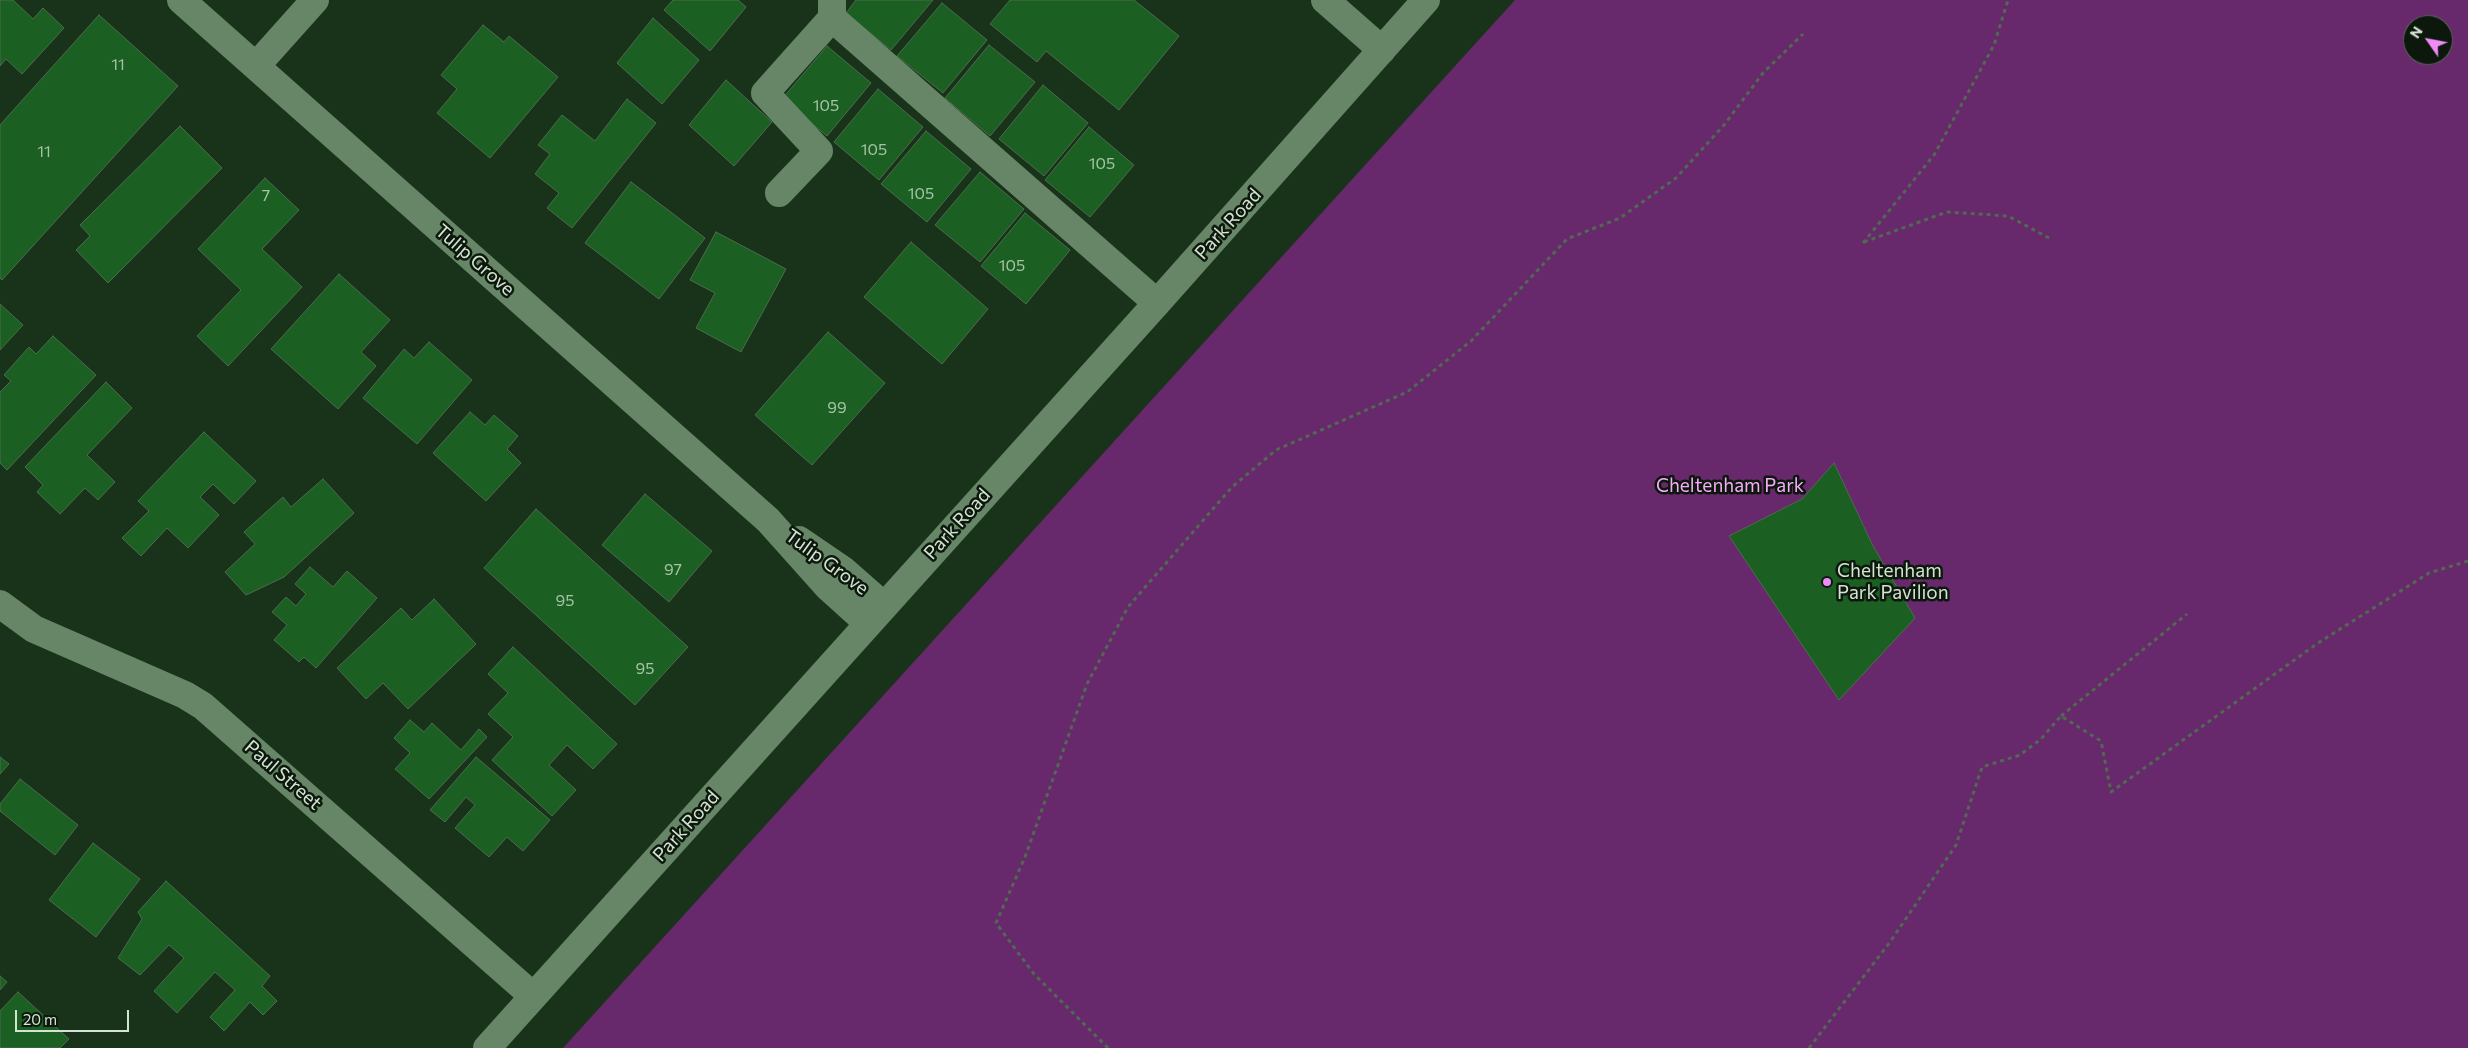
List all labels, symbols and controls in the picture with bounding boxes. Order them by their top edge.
north arrow [2403,15,2453,65]
text: N [2406,23,2426,41]
house number: 11 [111,55,125,75]
house number: 105 [813,96,839,116]
house number: 105 [861,140,887,160]
house number: 11 [37,142,51,162]
house number: 105 [1089,154,1115,174]
house number: 105 [908,184,934,204]
street label: Park Road [1190,184,1266,264]
house number: 7 [262,186,270,206]
street label: Tulip Grove [431,219,519,301]
house number: 105 [999,256,1025,276]
house number: 99 [827,398,847,418]
park label: Cheltenham Park [1656,475,1804,497]
street label: Park Road [919,484,995,564]
street label: Tulip Grove [781,524,873,600]
house number: 97 [664,560,682,580]
place label: Cheltenham Park Pavilion [1837,560,1949,604]
marker: Cheltenham Park Pavilion [1821,576,1833,588]
house number: 95 [556,591,574,611]
house number: 95 [636,659,654,679]
street label: Paul Street [240,735,326,815]
street label: Park Road [648,786,724,866]
scale bar [18,1000,131,1032]
text: 20 m [23,1010,57,1028]

